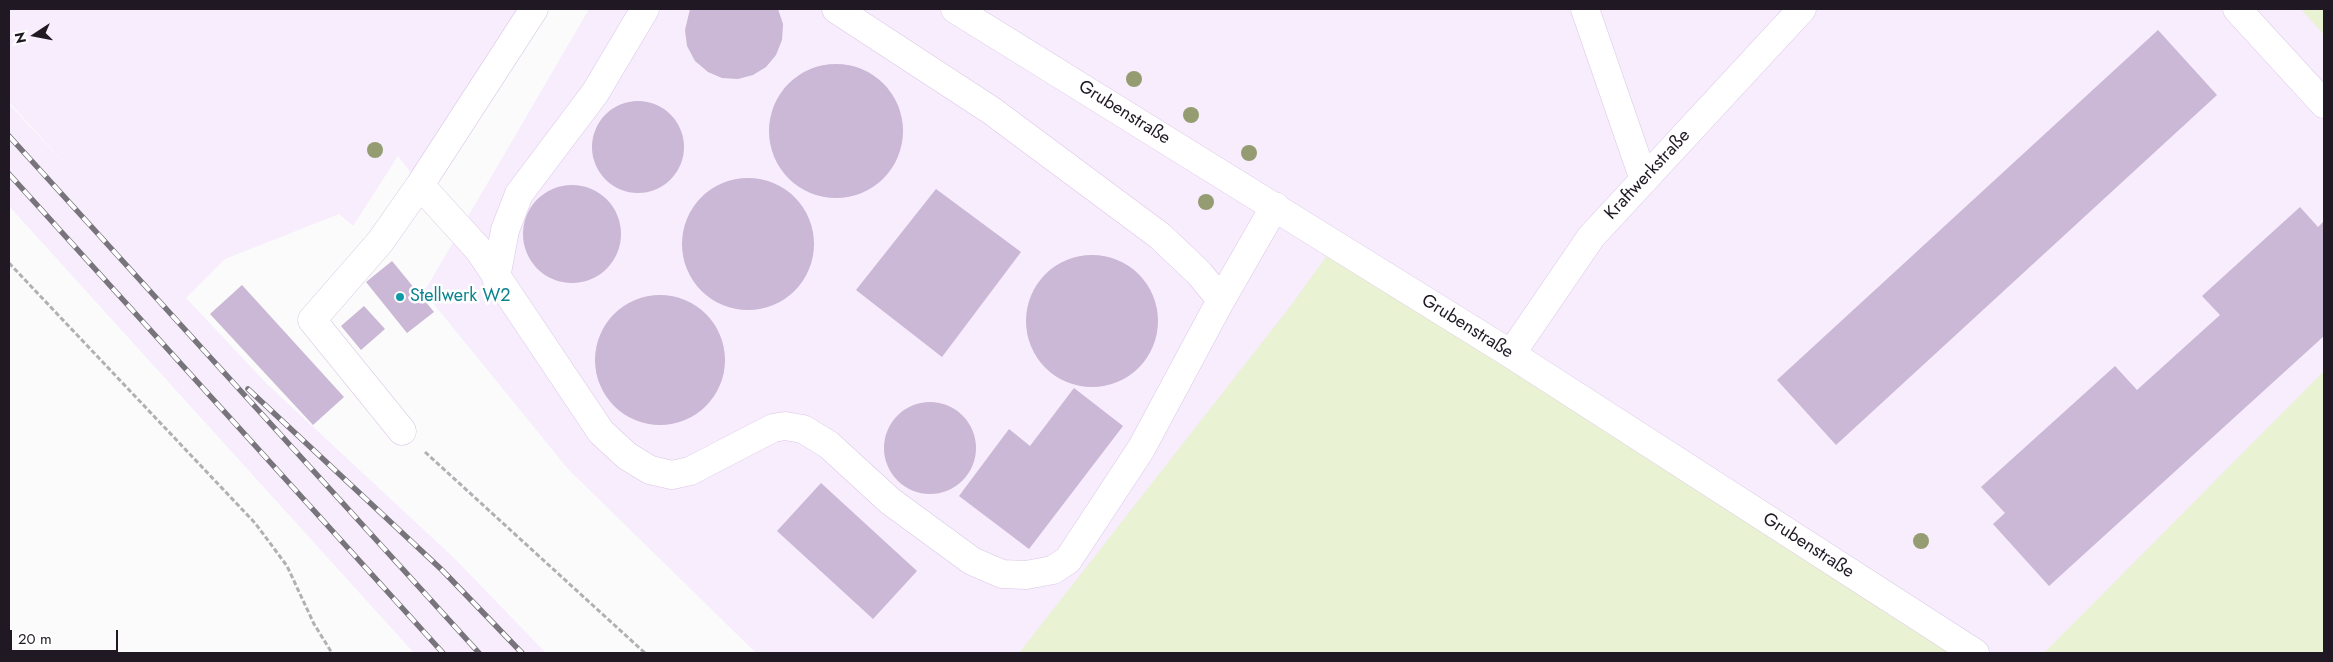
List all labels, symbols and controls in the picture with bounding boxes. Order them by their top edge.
north arrow [10,10,60,60]
text: N [9,30,31,45]
street label: Grubenstraße [1074,76,1174,150]
street label: Kraftwerkstraße [1601,125,1695,225]
place label: Stellwerk W2 [410,286,511,308]
street label: Grubenstraße [1417,290,1517,364]
marker: Stellwerk W2 [394,291,406,303]
street label: Grubenstraße [1758,509,1858,583]
scale bar [12,620,120,652]
text: 20 m [18,628,52,650]

